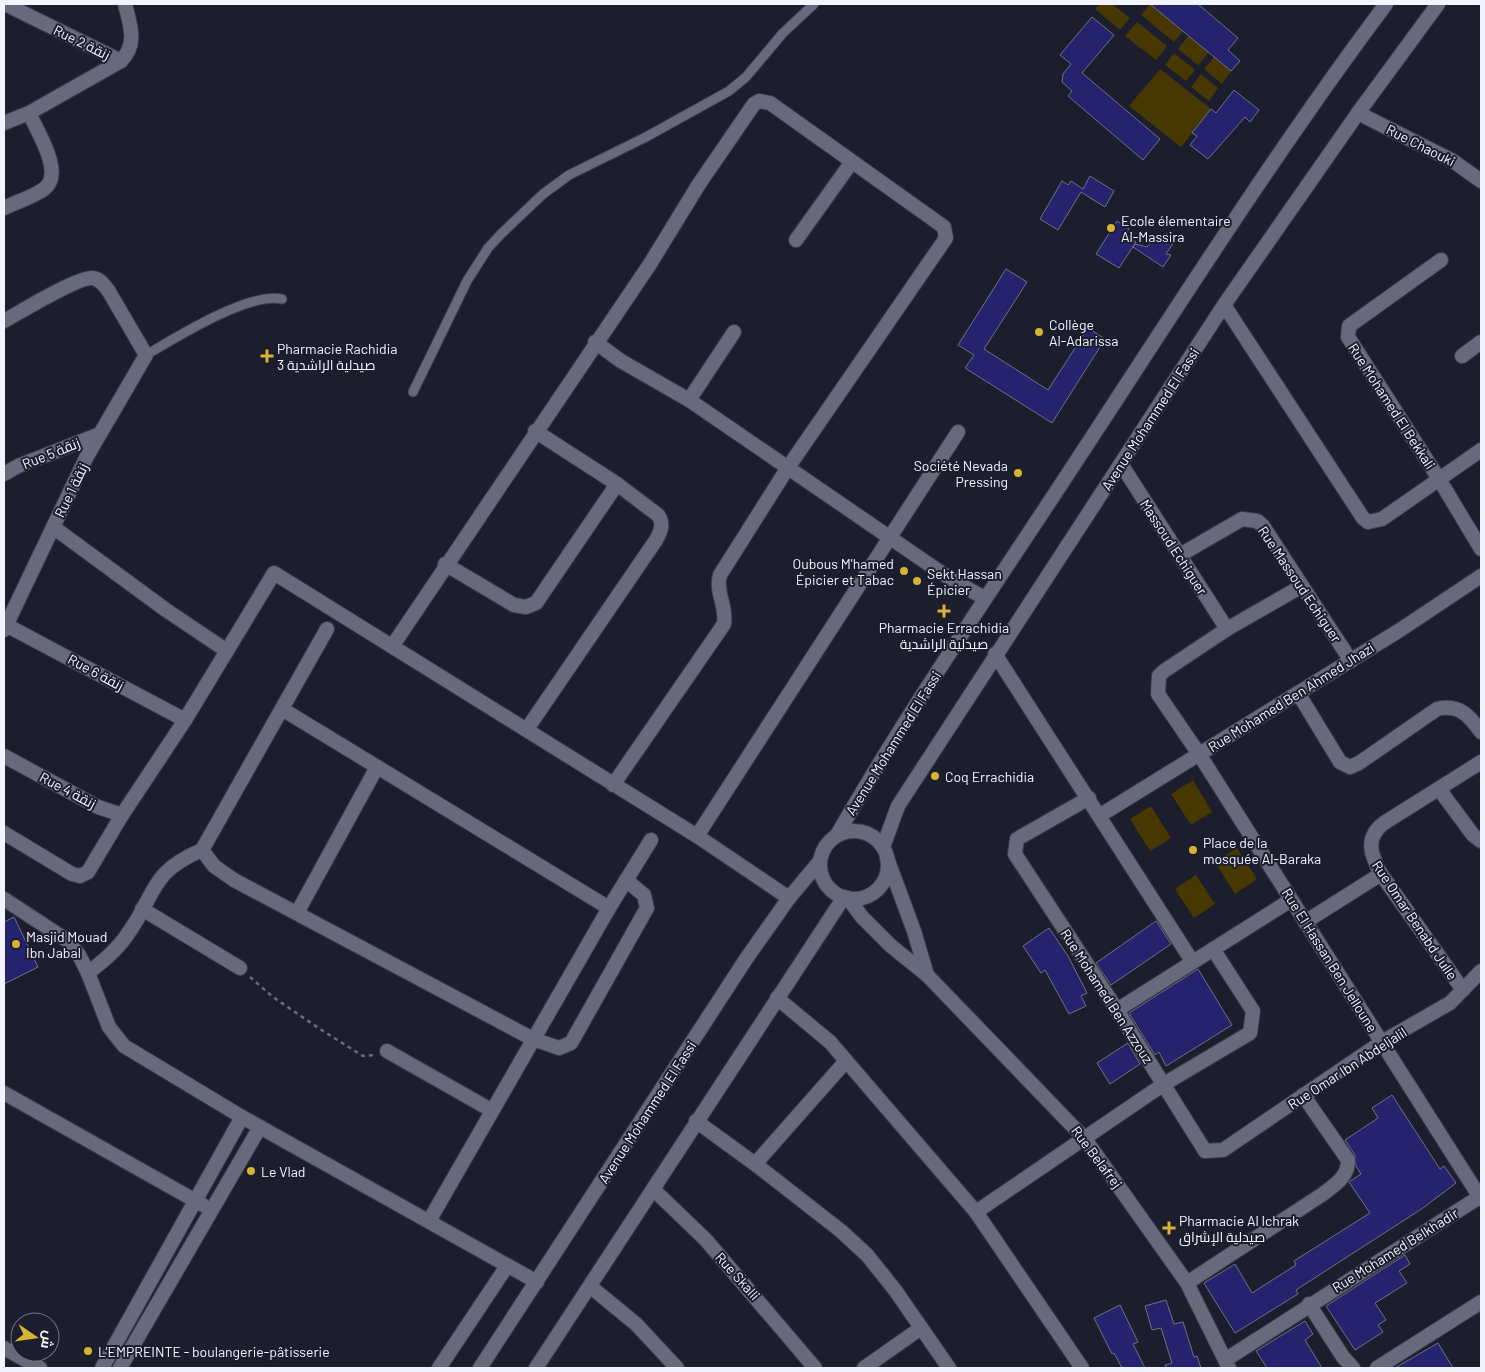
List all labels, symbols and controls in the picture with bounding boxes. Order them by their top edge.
street label: Rue 2 زنقة [51,21,113,63]
street label: Rue Chaouki [1384,120,1458,170]
place label: Ecole élementaire Al-Massira [1121,212,1231,245]
marker: Ecole élementaire Al-Massira [1105,222,1117,234]
place label: Collège Al-Adarissa [1049,316,1118,349]
marker: Collège Al-Adarissa [1033,326,1045,338]
place label: Pharmacie Rachidia 3 صيدلية الراشدية [277,340,397,373]
street label: Rue Mohamed El Bekkali [1345,340,1439,472]
street label: Avenue Mohammed El Fassi [1098,345,1202,493]
marker: Pharmacie Rachidia 3 صيدلية الراشدية [261,350,273,362]
street label: Rue 5 زنقة [20,434,82,472]
place label: Société Nevada Pressing [914,457,1008,490]
street label: Rue 1 زنقة [51,460,91,520]
marker: Société Nevada Pressing [1012,467,1024,479]
street label: Massoud Echiguer [1137,496,1211,598]
street label: Rue Massoud Echiguer [1255,523,1345,645]
place label: Oubous M'hamed Épicier et Tabac [792,555,894,588]
marker: Oubous M'hamed Épicier et Tabac [898,565,910,577]
place label: Sekt Hassan Épicier [927,565,1002,598]
marker: Sekt Hassan Épicier [911,575,923,587]
marker: Pharmacie Errachidia صيدلية الراشدية [938,605,950,617]
place label: Pharmacie Errachidia صيدلية الراشدية [879,619,1009,652]
street label: Rue Mohamed Ben Ahmed Jhazi [1205,639,1377,755]
street label: Rue 6 زنقة [65,650,127,694]
street label: Avenue Mohammed El Fassi [842,668,944,818]
street label: Rue 4 زنقة [37,768,99,812]
place label: Coq Errachidia [945,768,1034,785]
marker: Coq Errachidia [929,770,941,782]
place label: Place de la mosquée Al-Baraka [1203,834,1321,867]
marker: Place de la mosquée Al-Baraka [1187,844,1199,856]
street label: Rue Omar Benabd Julle [1369,857,1461,983]
street label: Rue El Hassan Ben Jelloune [1279,885,1381,1035]
street label: Rue Mohamed Ben Azzouz [1057,926,1157,1066]
place label: Masjid Mouad Ibn Jabal [26,928,107,961]
marker: Masjid Mouad Ibn Jabal [10,938,22,950]
street label: Rue Omar Ibn Abdeljalil [1284,1023,1410,1113]
street label: Avenue Mohammed El Fassi [595,1038,699,1186]
street label: Rue Belafrej [1068,1122,1126,1192]
place label: Le Vlad [261,1163,305,1180]
marker: Le Vlad [245,1165,257,1177]
street label: Rue Mohamed Belkhadir [1329,1204,1461,1296]
place label: Pharmacie Al Ichrak صيدلية الإشراق [1179,1212,1299,1246]
marker: Pharmacie Al Ichrak صيدلية الإشراق [1163,1222,1175,1234]
street label: Rue Skalli [712,1249,764,1303]
north arrow [10,1312,60,1362]
text: ش [37,1329,58,1351]
place label: L’EMPREINTE - boulangerie-pâtisserie [98,1343,330,1360]
marker: L’EMPREINTE - boulangerie-pâtisserie [82,1345,94,1357]

